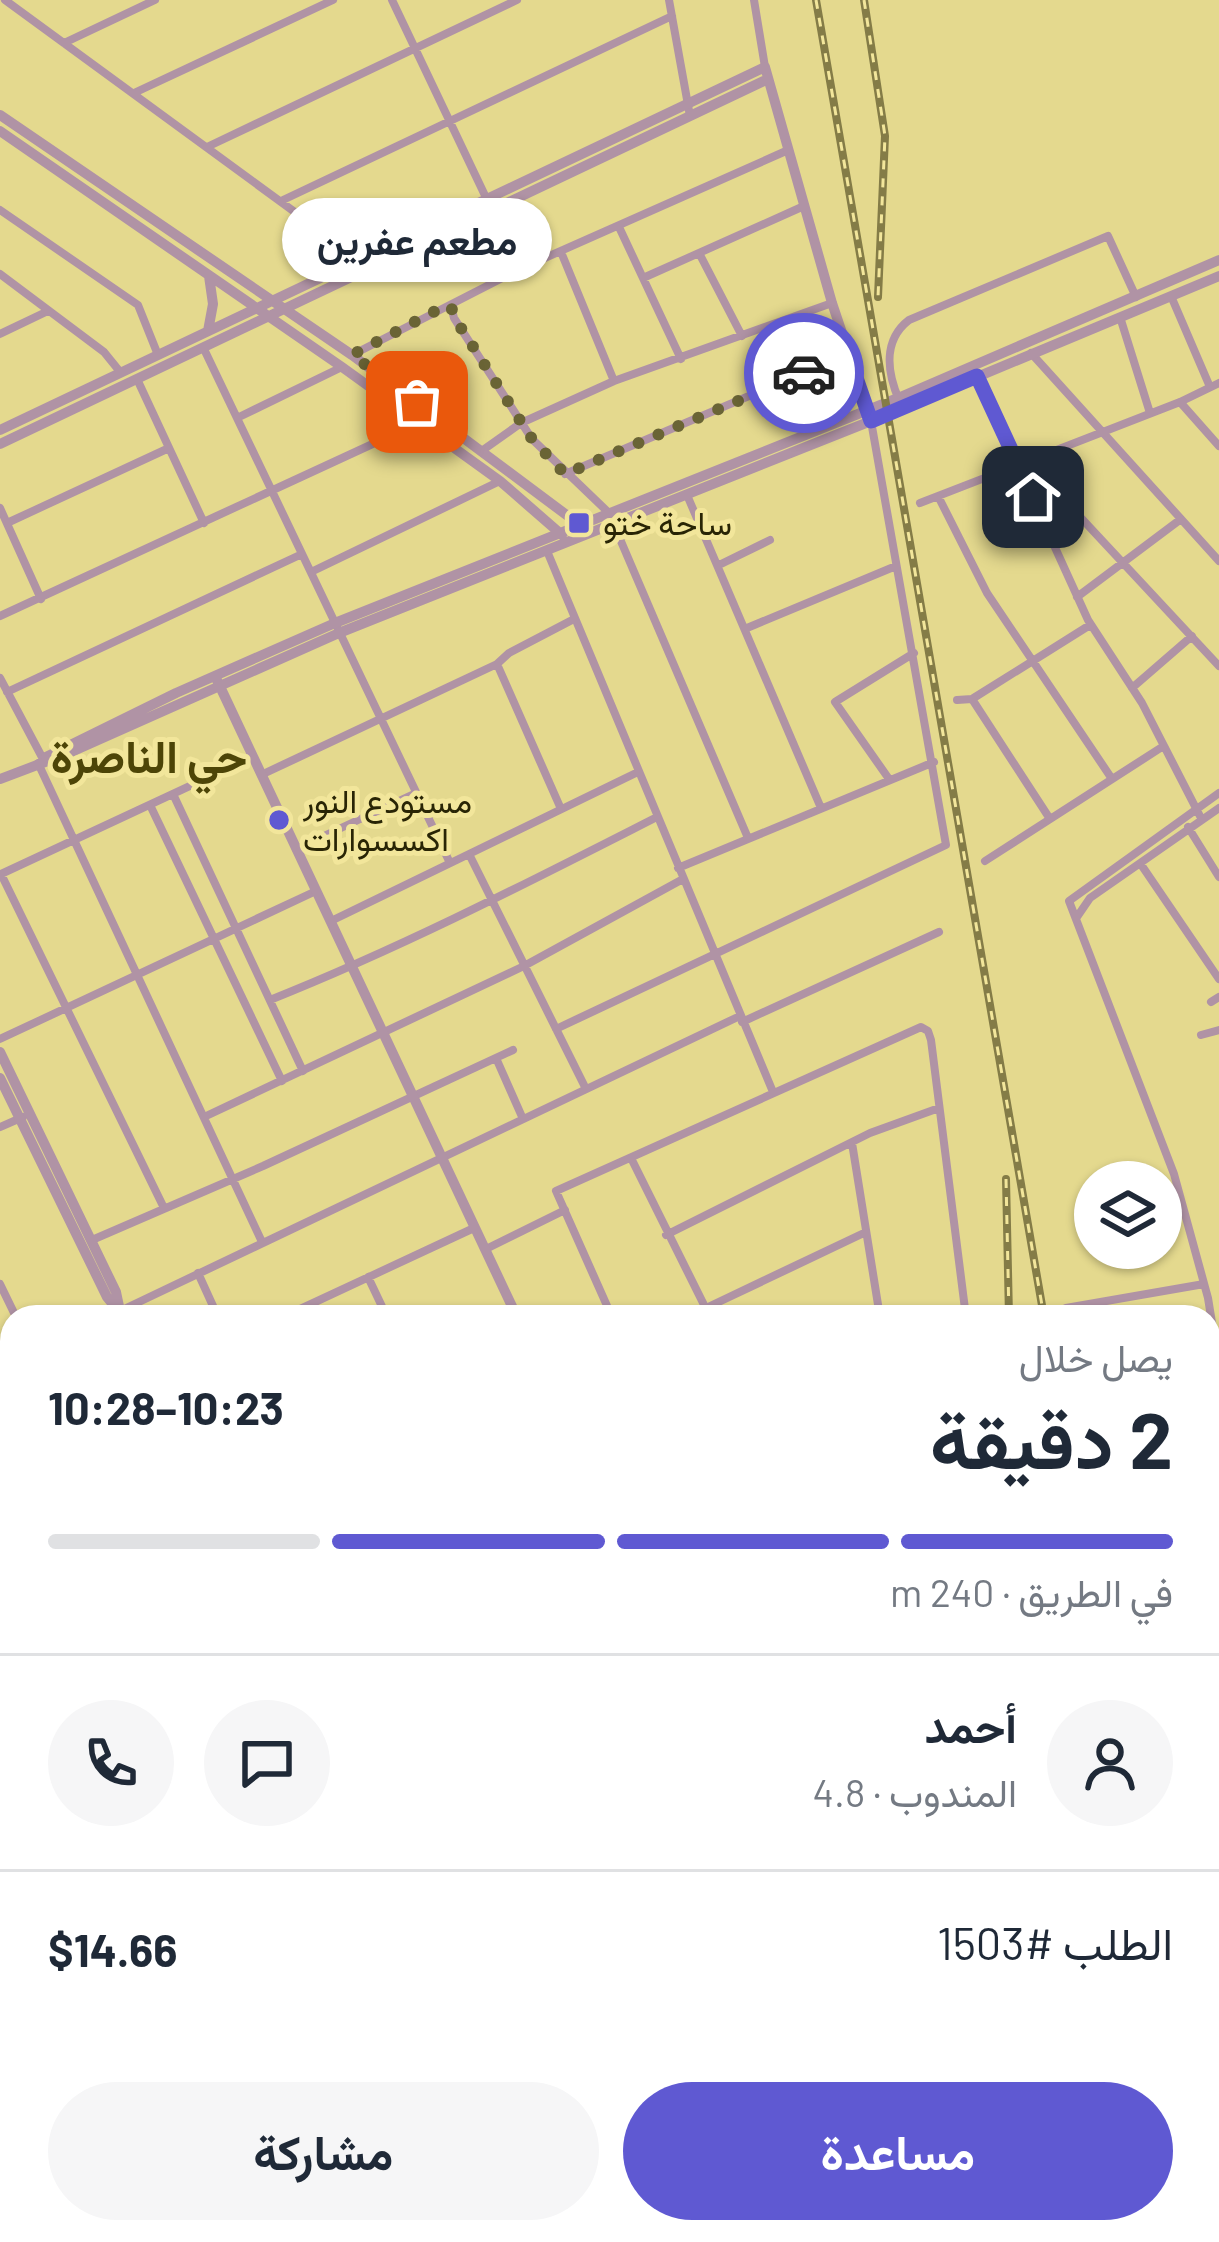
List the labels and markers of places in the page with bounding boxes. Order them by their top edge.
callout: مطعم عفرين [282,198,552,282]
pin [366,351,468,453]
pin [982,446,1084,548]
place label: ساحة ختو [603,502,732,544]
marker: ساحة ختو [566,510,592,536]
place label: مستودع النور اكسسوارات [302,780,472,860]
marker: مستودع النور اكسسوارات [266,807,292,833]

